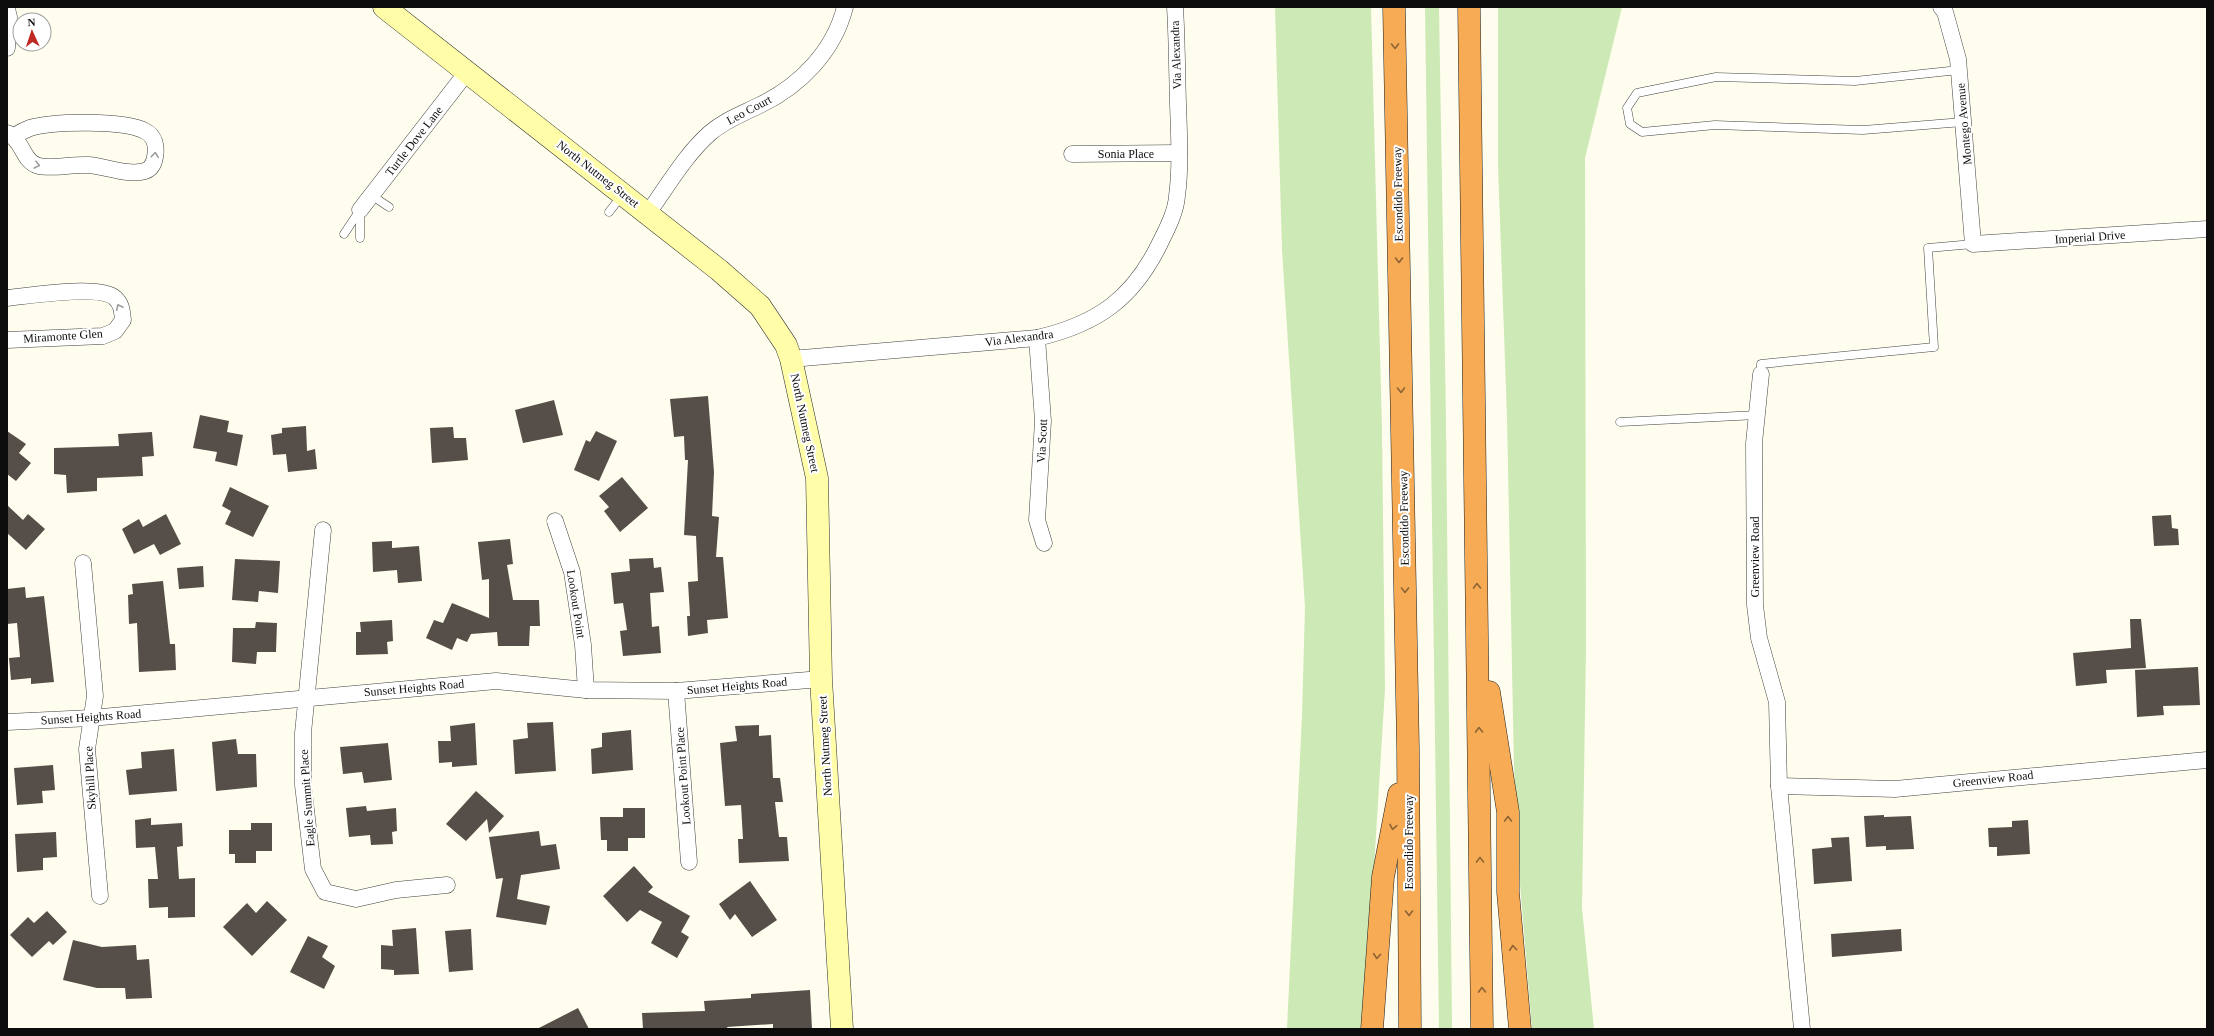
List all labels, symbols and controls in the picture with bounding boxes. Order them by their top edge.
north arrow [12,12,52,52]
text: N [27,16,36,28]
street label: Via Alexandra [1168,20,1184,90]
one-way arrow [1391,43,1399,49]
street label: Montego Avenue [1953,82,1975,166]
street label: Leo Court [724,92,774,128]
street label: Turtle Dove Lane [382,103,446,179]
street label: North Nutmeg Street [554,137,642,211]
street label: Escondido Freeway [1390,146,1406,242]
street label: Sonia Place [1098,147,1154,161]
one-way arrow [150,152,159,158]
one-way arrow [34,160,40,168]
street label: Imperial Drive [2054,228,2126,246]
one-way arrow [1395,257,1403,263]
one-way arrow [116,303,124,310]
street label: Miramonte Glen [23,326,103,346]
street label: Via Alexandra [984,327,1055,349]
street label: North Nutmeg Street [788,372,822,474]
one-way arrow [1397,387,1406,393]
street label: Via Scott [1034,418,1050,463]
street label: Escondido Freeway [1396,470,1412,566]
street label: Greenview Road [1748,517,1762,597]
street label: Lookout Point [564,569,588,640]
one-way arrow [1473,583,1481,589]
one-way arrow [1401,587,1409,593]
street label: Sunset Heights Road [686,675,788,697]
street label: Sunset Heights Road [363,677,465,699]
street label: North Nutmeg Street [815,695,835,797]
street label: Sunset Heights Road [40,707,142,727]
street label: Lookout Point Place [673,727,693,825]
one-way arrow [1475,727,1483,733]
street label: Skyhill Place [81,746,99,810]
street label: Eagle Summit Place [297,749,317,847]
street label: Greenview Road [1952,768,2034,790]
street label: Escondido Freeway [1402,795,1416,889]
one-way arrow [1504,816,1512,822]
one-way arrow [1389,824,1397,830]
one-way arrow [1476,857,1484,863]
one-way arrow [1405,910,1413,916]
one-way arrow [1508,945,1517,951]
one-way arrow [1373,953,1382,959]
one-way arrow [1478,987,1486,993]

